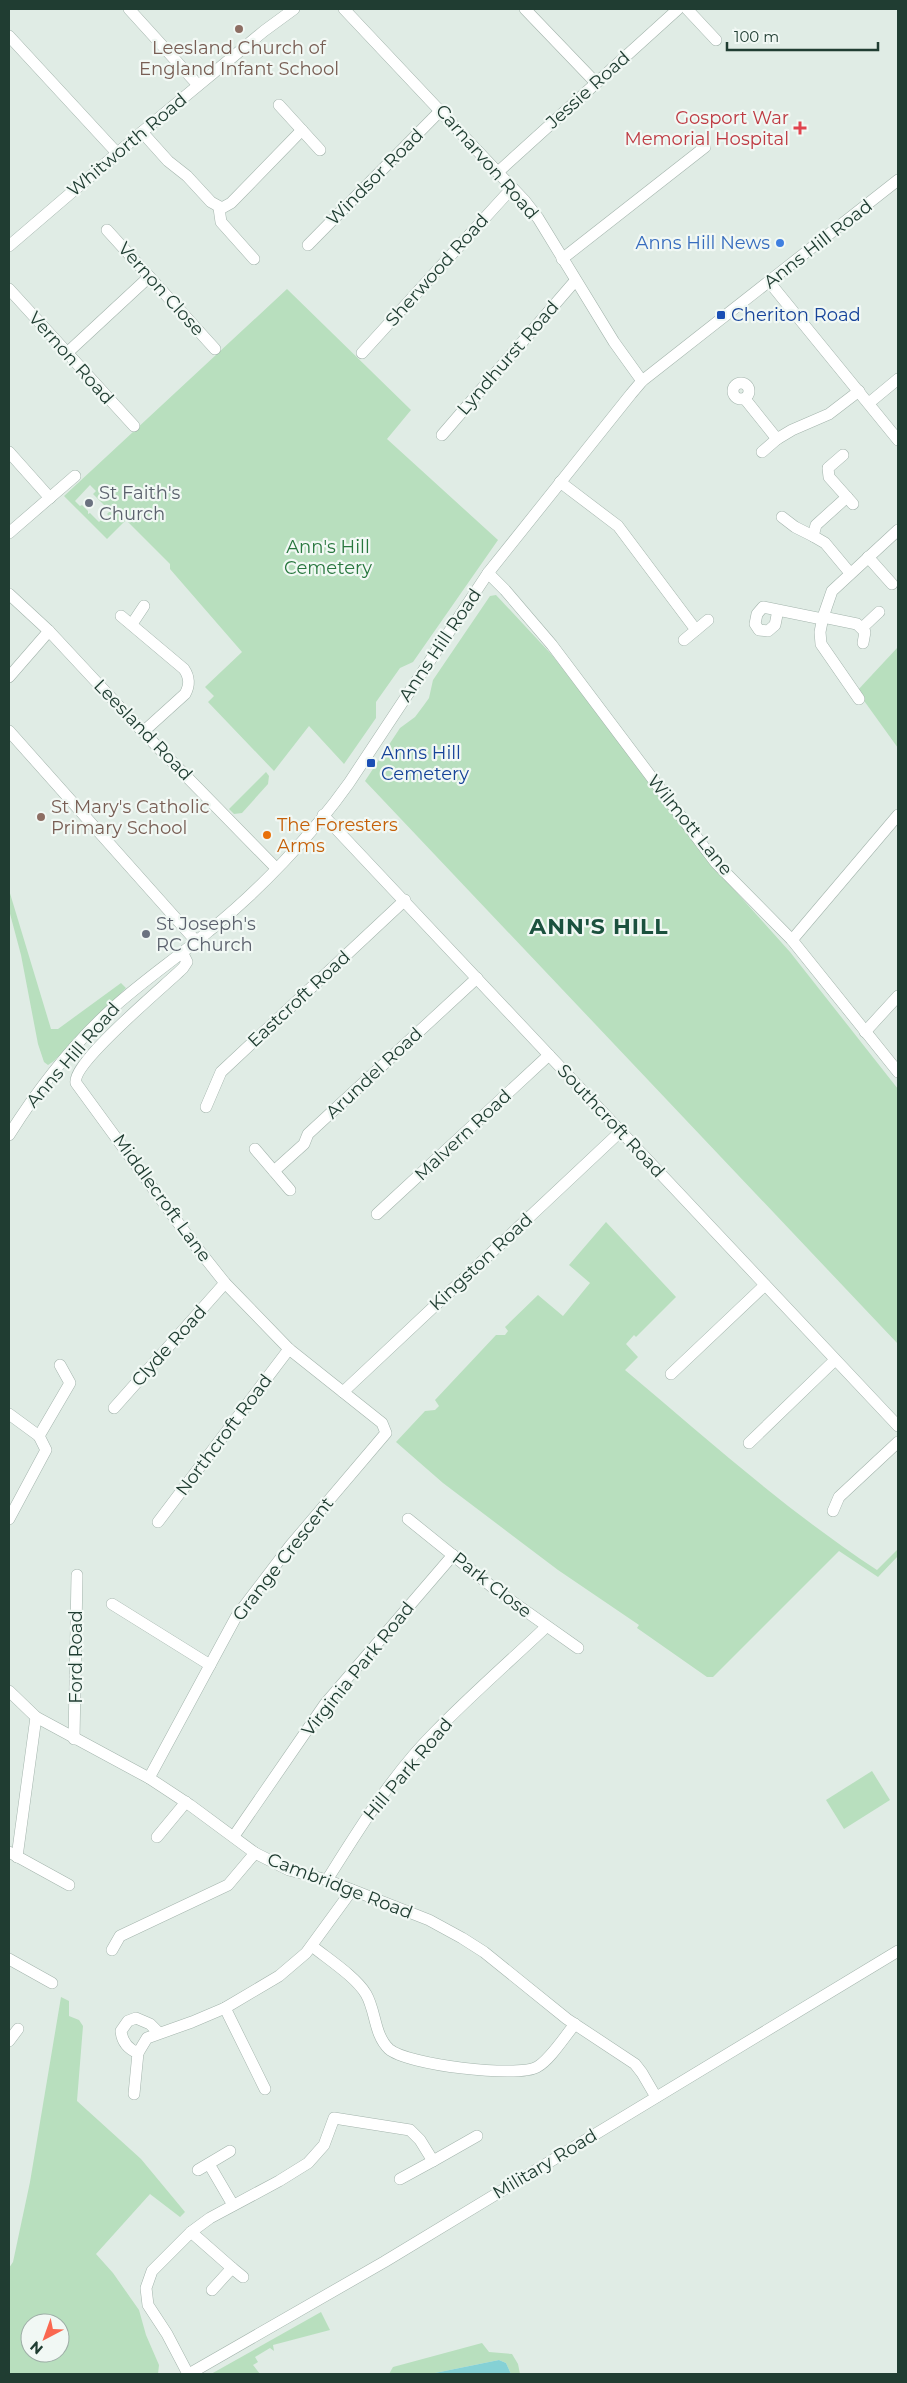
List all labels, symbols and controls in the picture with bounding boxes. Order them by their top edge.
scale bar [727,20,878,52]
marker: Leesland Church of England Infant School [233,23,245,35]
text: 100 m [734,27,779,46]
place label: Leesland Church of England Infant School [139,37,339,80]
street label: Jessie Road [541,47,634,134]
street label: Whitworth Road [63,89,191,201]
street label: Carnarvon Road [431,100,543,224]
place label: Gosport War Memorial Hospital [624,107,789,150]
marker: Gosport War Memorial Hospital [793,121,807,135]
street label: Windsor Road [322,124,428,230]
street label: Anns Hill Road [759,195,877,293]
street label: Sherwood Road [381,209,493,331]
place label: Anns Hill News [636,232,770,254]
marker: Anns Hill News [774,237,786,249]
street label: Vernon Close [113,238,209,340]
street label: Lyndhurst Road [452,296,564,420]
place label: Cheriton Road [731,304,861,326]
street label: Vernon Road [24,307,118,409]
marker: Cheriton Road [715,309,727,321]
place label: St Faith's Church [99,482,181,525]
marker: St Faith's Church [83,497,95,509]
park label: Ann's Hill Cemetery [284,536,372,579]
street label: Anns Hill Road [394,584,486,706]
street label: Leesland Road [89,675,197,785]
place label: Anns Hill Cemetery [381,742,469,785]
marker: Anns Hill Cemetery [365,757,377,769]
street label: Wilmott Lane [643,770,737,880]
place label: St Mary's Catholic Primary School [51,796,210,839]
marker: St Mary's Catholic Primary School [35,811,47,823]
place label: The Foresters Arms [277,814,398,857]
marker: The Foresters Arms [261,829,273,841]
place label: St Joseph's RC Church [156,913,256,956]
district label: ANN'S HILL [528,913,669,940]
marker: St Joseph's RC Church [140,928,152,940]
street label: Eastcroft Road [243,946,355,1052]
street label: Anns Hill Road [22,998,124,1112]
street label: Arundel Road [321,1023,427,1123]
street label: Southcroft Road [553,1060,669,1182]
street label: Malvern Road [410,1085,516,1185]
street label: Middlecroft Lane [108,1130,216,1266]
street label: Kingston Road [425,1209,537,1315]
street label: Clyde Road [127,1301,211,1391]
street label: Northcroft Road [171,1370,277,1500]
street label: Grange Crescent [228,1493,338,1625]
street label: Park Close [448,1547,536,1623]
street label: Virginia Park Road [297,1597,419,1741]
street label: Ford Road [65,1610,87,1704]
street label: Hill Park Road [359,1713,457,1825]
street label: Cambridge Road [264,1848,416,1924]
street label: Military Road [489,2124,601,2204]
north arrow [20,2313,70,2363]
text: N [26,2337,47,2358]

